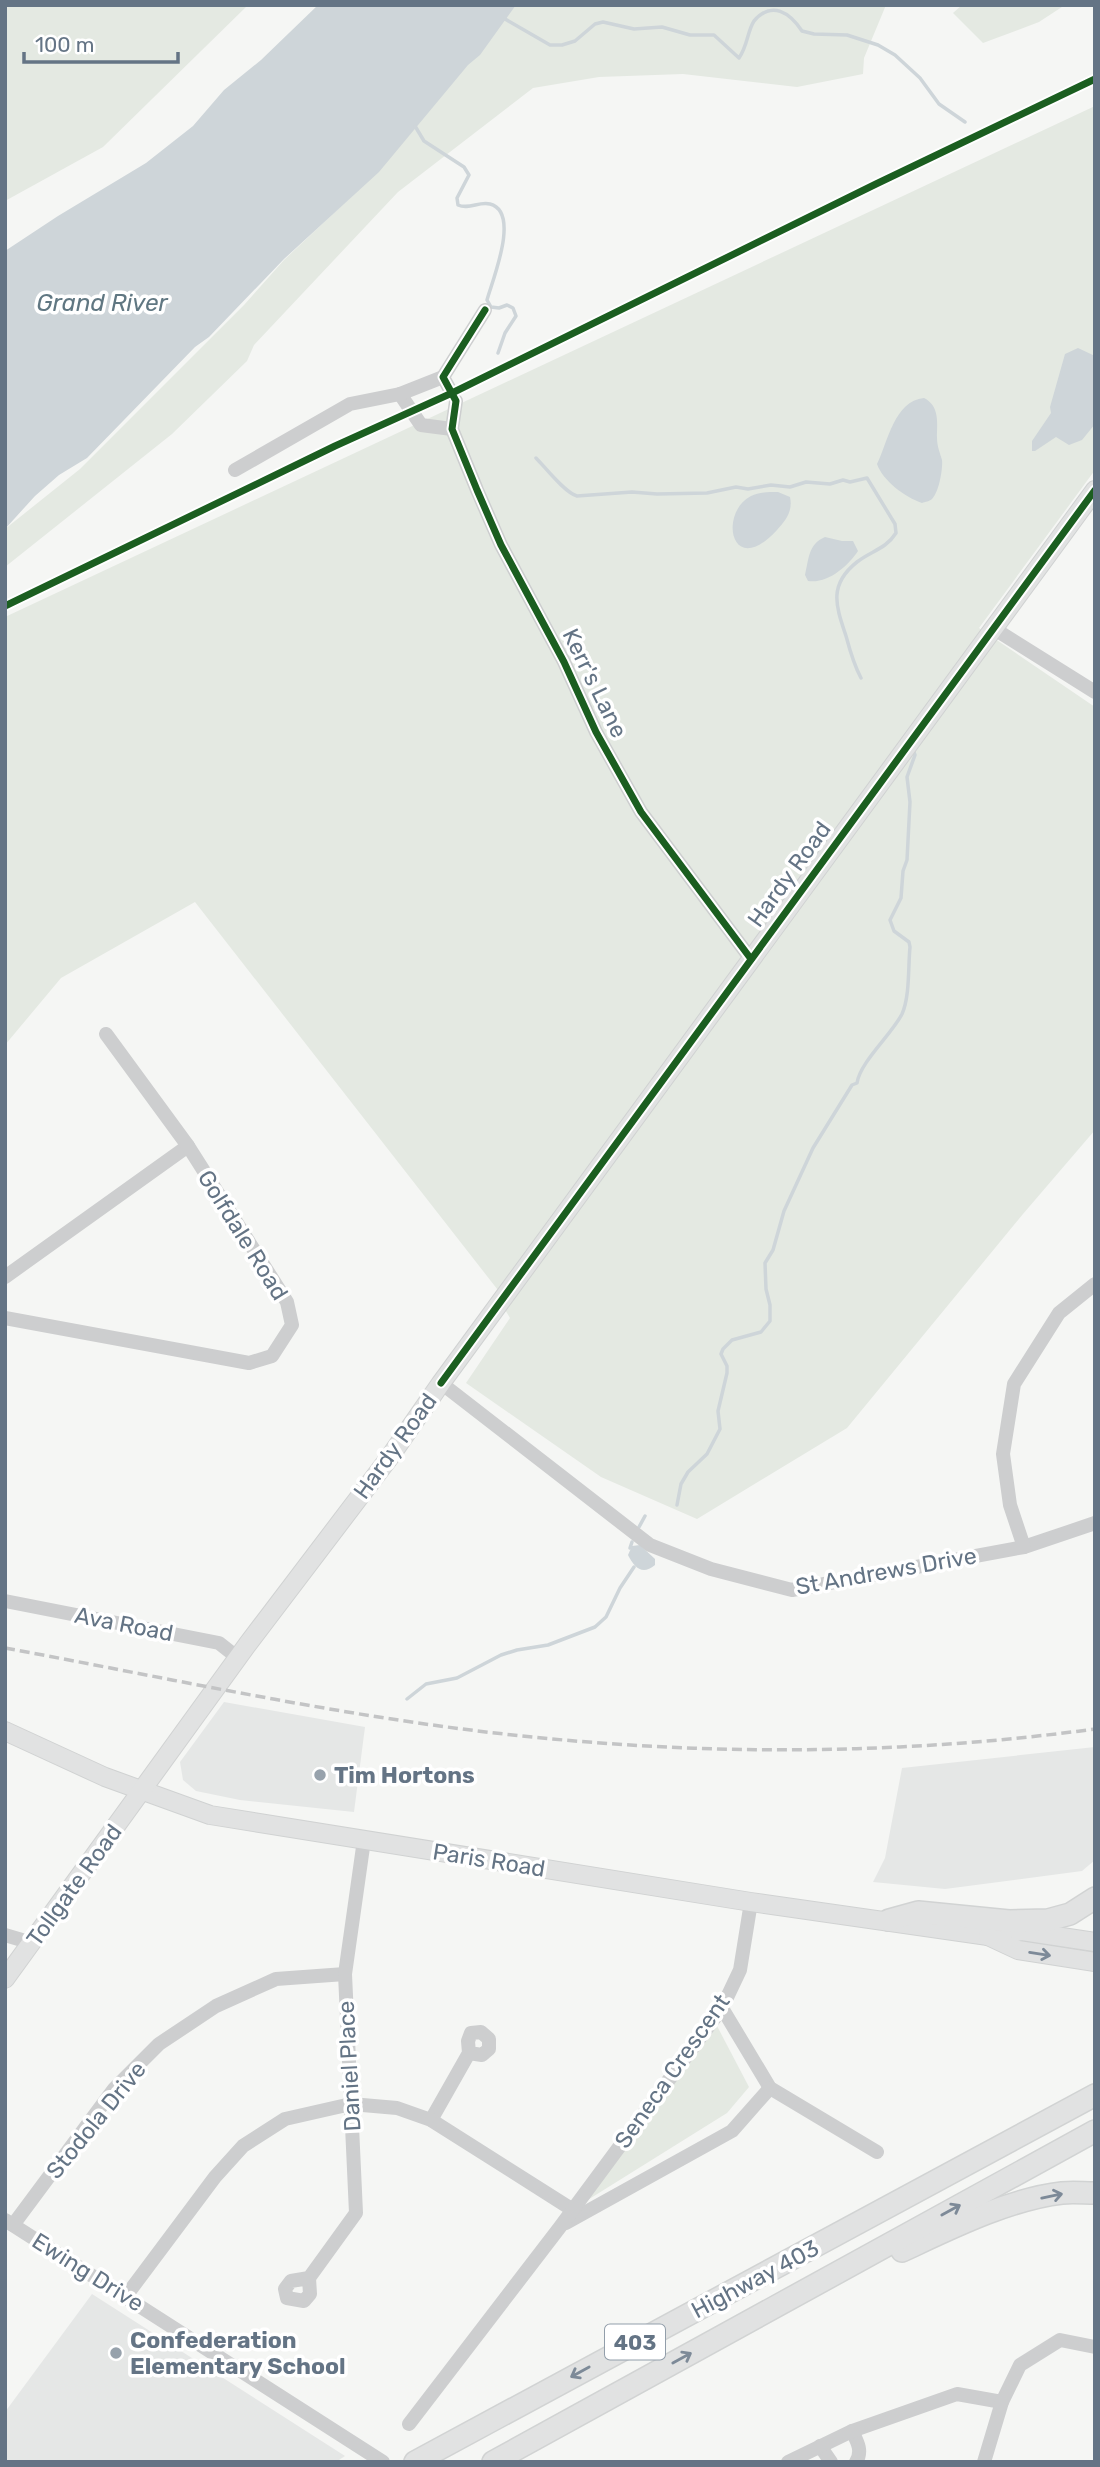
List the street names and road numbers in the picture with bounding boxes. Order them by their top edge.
street label: Kerr's Lane [557,624,633,742]
street label: Hardy Road [741,816,837,932]
street label: Golfdale Road [192,1165,294,1305]
street label: Hardy Road [347,1388,443,1504]
street label: St Andrews Drive [793,1541,979,1601]
street label: Ava Road [72,1601,176,1647]
street label: Tollgate Road [20,1819,128,1951]
street label: Paris Road [431,1837,547,1883]
street label: Seneca Crescent [608,1988,736,2154]
street label: Daniel Place [332,2000,366,2132]
street label: Stodola Drive [40,2056,152,2184]
street label: Ewing Drive [27,2227,149,2317]
street label: Highway 403 [686,2234,824,2324]
road number: 403 [605,2324,665,2360]

